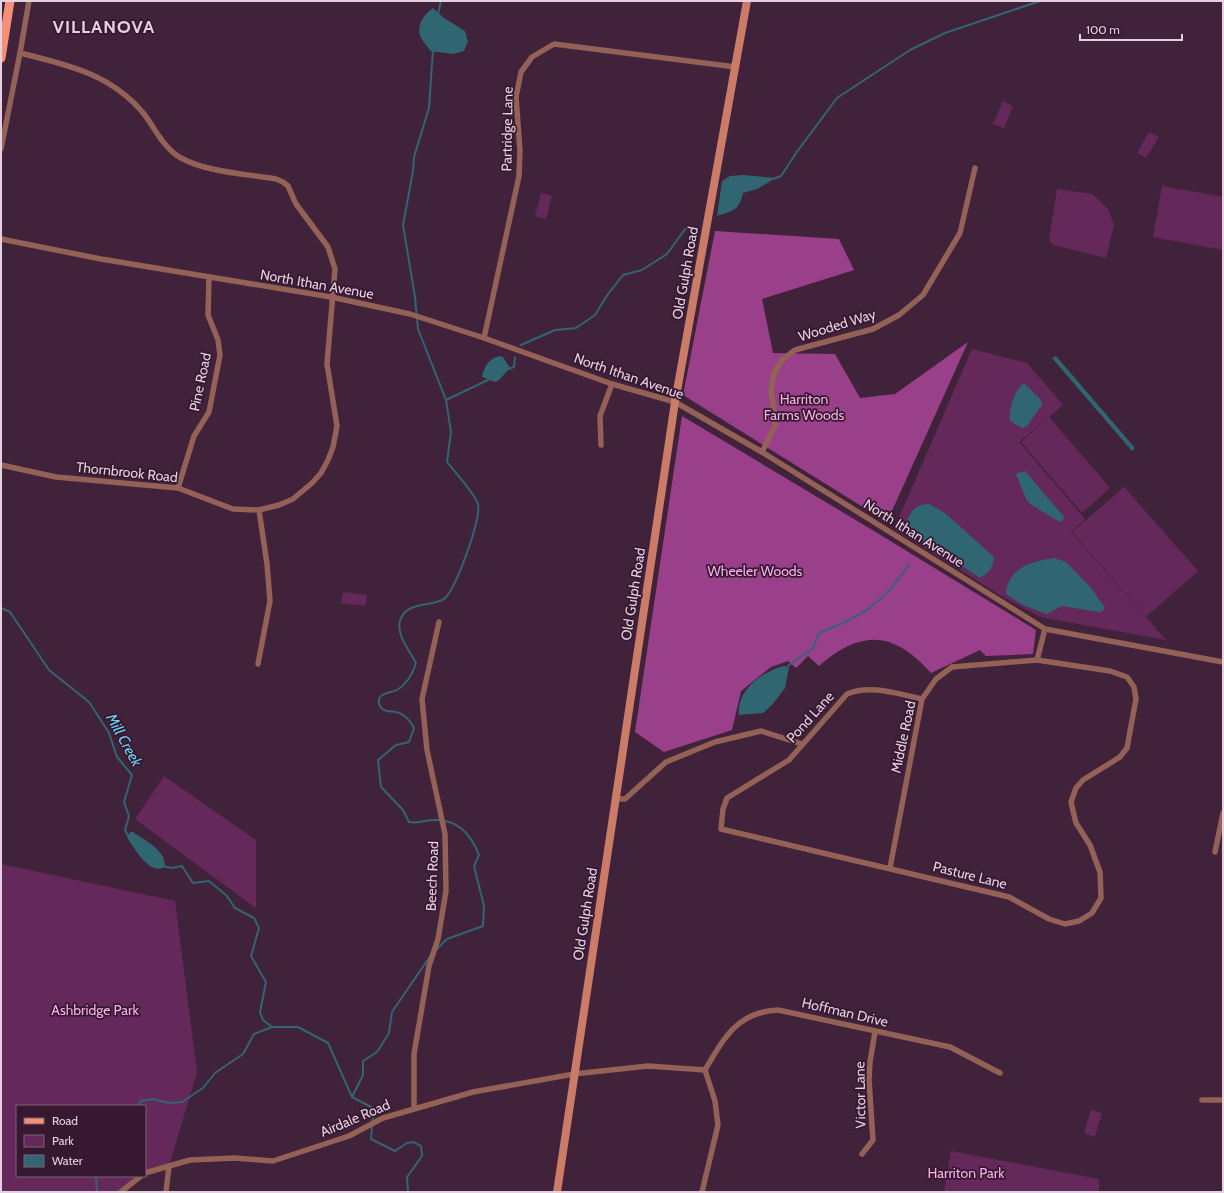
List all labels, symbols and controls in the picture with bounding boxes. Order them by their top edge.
district label: VILLANOVA [53,16,155,38]
scale bar [1080,16,1182,42]
text: 100 m [1086,22,1120,37]
street label: Partridge Lane [497,86,517,172]
street label: Old Gulph Road [668,225,702,321]
street label: North Ithan Avenue [259,265,375,303]
street label: Wooded Way [796,305,878,345]
street label: North Ithan Avenue [572,349,686,403]
street label: Pine Road [185,351,215,413]
park label: Harriton Farms Woods [764,390,844,424]
street label: Thornbrook Road [75,458,179,486]
street label: North Ithan Avenue [860,495,968,571]
street label: Old Gulph Road [617,546,649,642]
park label: Wheeler Woods [708,562,803,580]
street label: Pond Lane [782,688,838,746]
street label: Middle Road [887,699,919,775]
water label: Mill Creek [102,710,146,770]
street label: Beech Road [422,841,442,911]
street label: Pasture Lane [931,857,1009,893]
street label: Old Gulph Road [569,866,601,962]
street label: Hoffman Drive [800,993,890,1031]
park label: Ashbridge Park [51,1001,139,1019]
street label: Victor Lane [850,1061,870,1129]
street label: Airdale Road [317,1095,393,1141]
legend [16,1105,146,1177]
text: Road [52,1113,78,1128]
text: Park [52,1133,74,1148]
text: Water [52,1153,83,1168]
park label: Harriton Park [928,1164,1005,1182]

